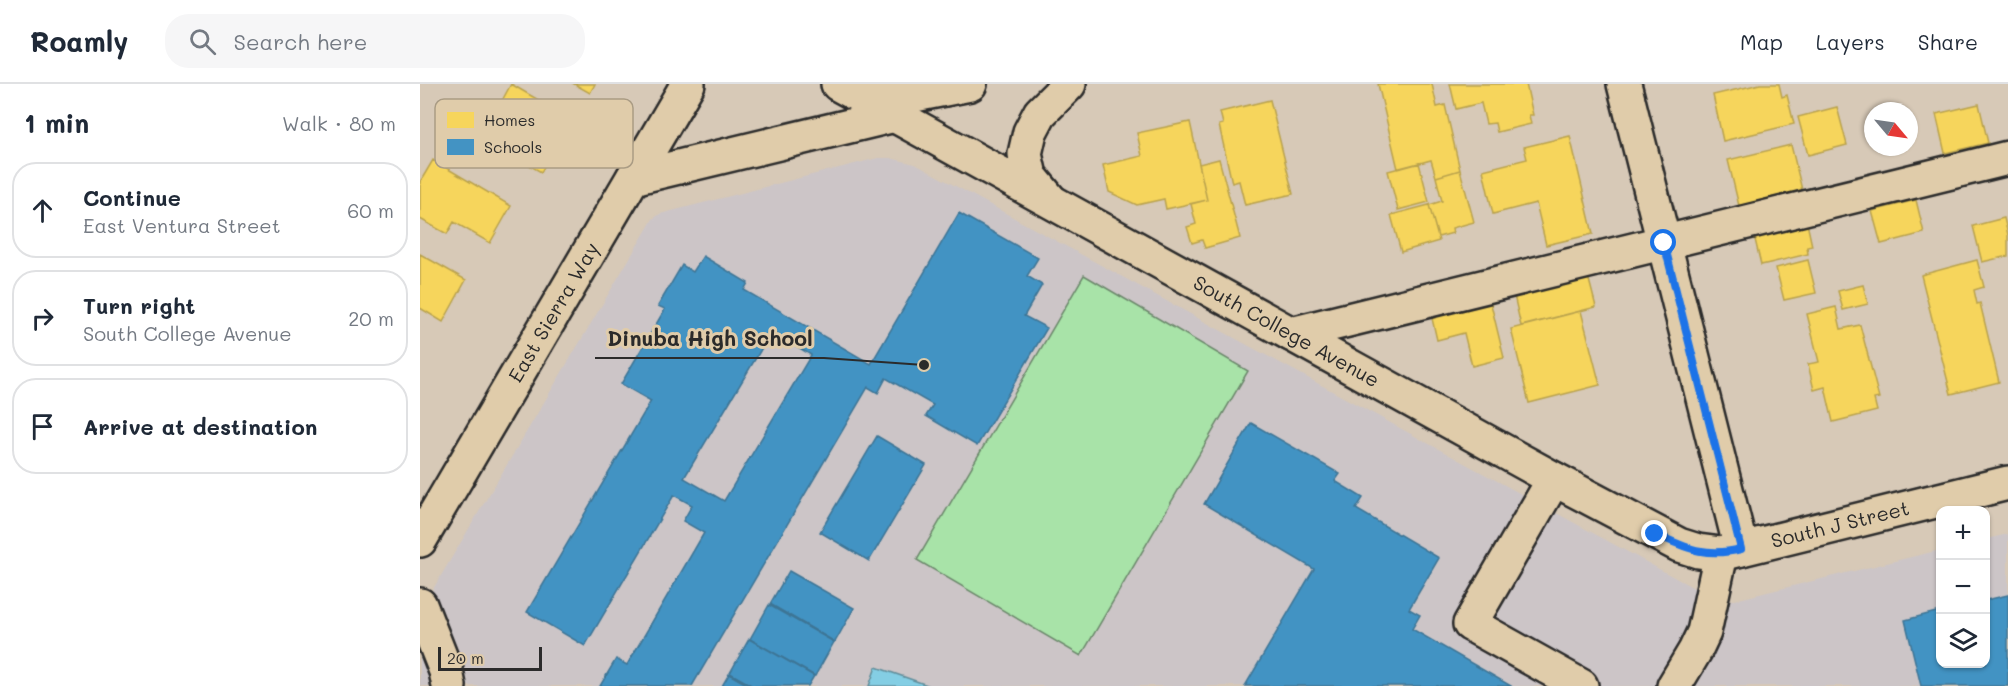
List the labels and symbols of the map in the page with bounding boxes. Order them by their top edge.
legend [435,99,633,168]
north arrow [1864,102,1918,156]
text: Homes [484,109,535,130]
text: Schools [484,136,542,157]
route start [1650,229,1676,255]
street label: East Sierra Way [502,237,604,387]
street label: South College Avenue [1189,269,1385,392]
callout: Dinuba High School [595,319,824,358]
text: Dinuba High School [607,324,813,351]
street label: South J Street [1768,494,1912,553]
route end [1641,520,1667,546]
scale bar [438,644,542,672]

